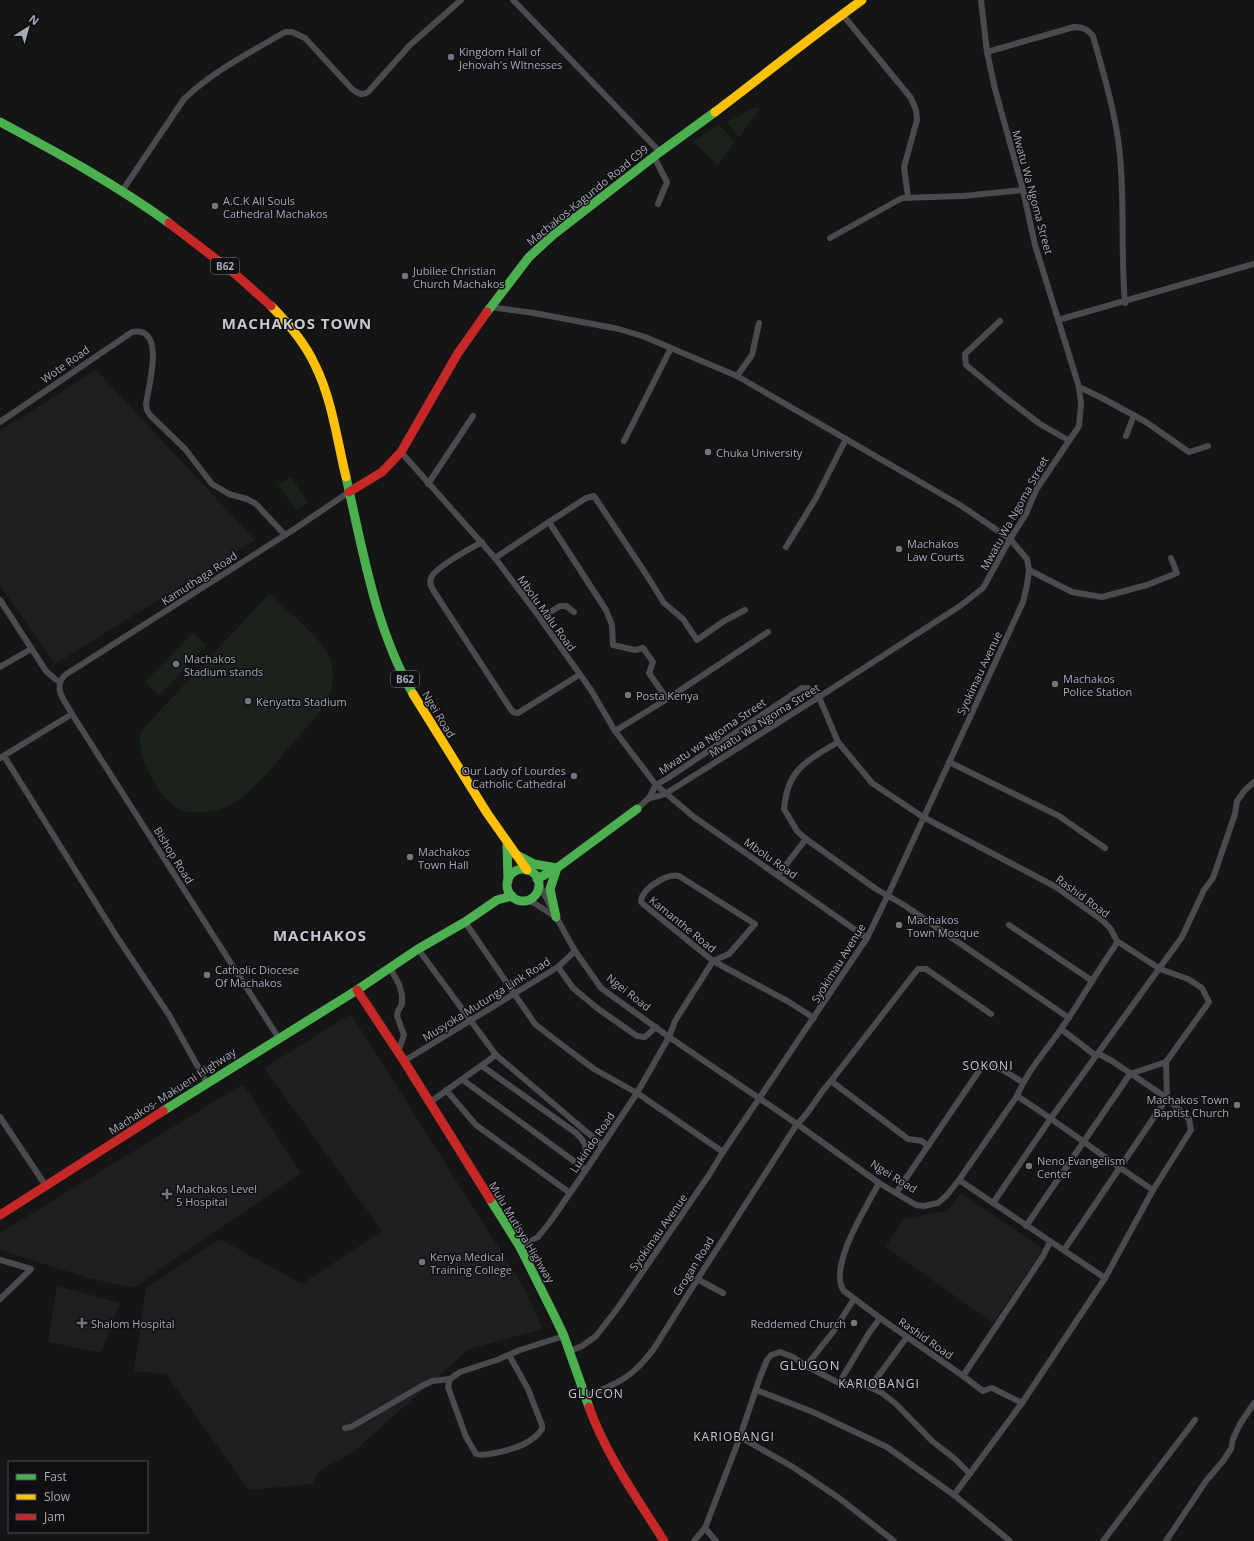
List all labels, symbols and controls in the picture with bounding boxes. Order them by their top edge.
north arrow [8,8,48,48]
text: N [26,11,42,28]
place label: Kingdom Hall of Jehovah's WItnesses [458,44,562,72]
marker: Kingdom Hall of Jehovah's WItnesses [446,52,456,62]
street label: Mwatu Wa Ngoma Street [1009,128,1057,256]
street label: Machakos-Kagundo Road C99 [523,141,651,249]
place label: A.C.K All Souls Cathedral Machakos [223,193,328,221]
marker: A.C.K All Souls Cathedral Machakos [210,201,220,211]
road number: B62 [211,258,239,274]
place label: Jubilee Christian Church Machakos [412,263,505,291]
marker: Jubilee Christian Church Machakos [400,271,410,281]
district label: MACHAKOS TOWN [222,313,372,333]
street label: Wote Road [38,342,92,386]
place label: Chuka University [716,445,803,460]
marker: Chuka University [703,447,713,457]
street label: Mwatu Wa Ngoma Street [976,453,1052,573]
place label: Machakos Law Courts [907,536,964,564]
marker: Machakos Law Courts [894,544,904,554]
street label: Kamuthaga Road [158,548,240,608]
street label: Mbolu Malu Road [514,572,580,654]
street label: Syokimau Avenue [953,629,1005,717]
place label: Machakos Stadium stands [184,651,263,679]
marker: Machakos Stadium stands [171,659,181,669]
road number: B62 [391,671,419,687]
place label: Machakos Police Station [1063,671,1132,699]
marker: Machakos Police Station [1050,679,1060,689]
street label: Mwatu Wa Ngoma Street [706,680,822,760]
street label: Ngei Road [419,688,459,740]
place label: Posta Kenya [636,688,699,703]
marker: Posta Kenya [623,690,633,700]
place label: Kenyatta Stadium [256,694,347,709]
street label: Mwatu wa Ngoma Street [655,694,769,778]
marker: Kenyatta Stadium [243,696,253,706]
place label: Our Lady of Lourdes Catholic Cathedral [461,763,566,791]
marker: Our Lady of Lourdes Catholic Cathedral [569,771,579,781]
street label: Bishop Road [151,824,197,886]
street label: Mbolu Road [741,834,801,882]
place label: Machakos Town Hall [418,844,470,872]
marker: Machakos Town Hall [405,852,415,862]
street label: Rashid Road [1053,871,1113,921]
street label: Kamanthe Road [646,892,720,956]
place label: Machakos Town Mosque [907,912,979,940]
street label: Syokimau Avenue [808,920,868,1006]
marker: Machakos Town Mosque [894,920,904,930]
district label: MACHAKOS [273,925,367,945]
street label: Musyoka Mutunga Link Road [419,953,553,1045]
place label: Catholic Diocese Of Machakos [215,962,299,990]
marker: Catholic Diocese Of Machakos [202,970,212,980]
street label: Ngei Road [604,970,654,1014]
street label: Machakos- Makueni Highway [105,1044,239,1138]
district label: SOKONI [963,1057,1013,1074]
place label: Machakos Town Baptist Church [1146,1092,1229,1120]
marker: Machakos Town Baptist Church [1232,1100,1242,1110]
street label: Lukindo Road [566,1109,618,1175]
place label: Neno Evangelism Center [1037,1153,1125,1181]
street label: Ngei Road [868,1156,920,1196]
marker: Neno Evangelism Center [1024,1161,1034,1171]
street label: Mulu Mutisya Highway [486,1178,559,1286]
place label: Machakos Level 5 Hospital [176,1181,257,1209]
marker: Machakos Level 5 Hospital [161,1188,173,1200]
street label: Syokimau Avenue [626,1190,690,1274]
street label: Grogan Road [669,1234,717,1298]
place label: Kenya Medical Training College [430,1249,512,1277]
marker: Kenya Medical Training College [417,1257,427,1267]
street label: Rashid Road [896,1314,956,1362]
place label: Shalom Hospital [91,1316,175,1331]
place label: Reddemed Church [751,1316,846,1331]
marker: Shalom Hospital [76,1317,88,1329]
marker: Reddemed Church [849,1318,859,1328]
district label: GLUGON [779,1356,841,1374]
district label: KARIOBANGI [838,1375,920,1392]
district label: GLUCON [568,1385,624,1402]
district label: KARIOBANGI [693,1428,775,1445]
legend [8,1461,148,1533]
text: Fast [44,1468,67,1485]
text: Slow [44,1488,71,1505]
text: Jam [43,1508,65,1525]

